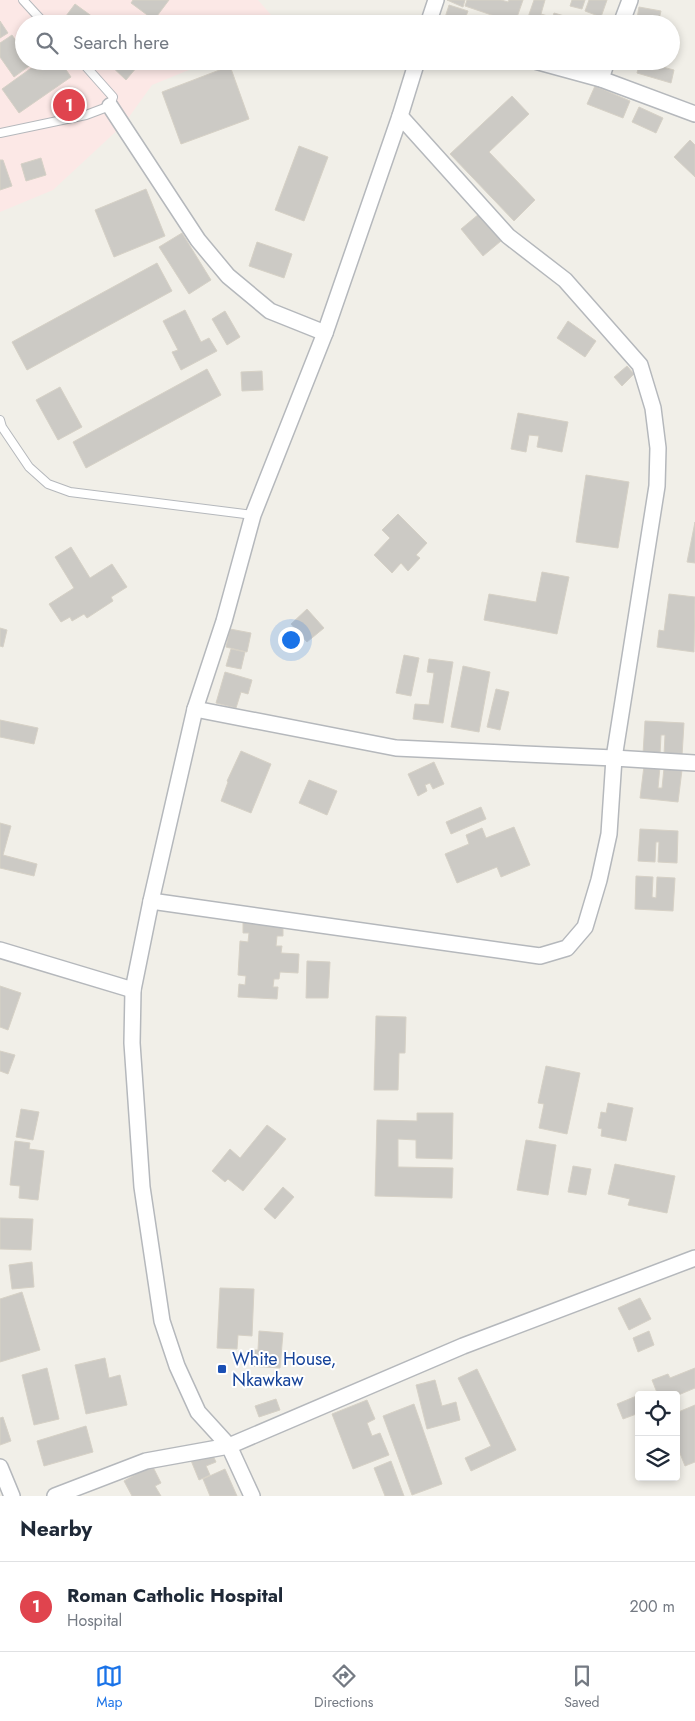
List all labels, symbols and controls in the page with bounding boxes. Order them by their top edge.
search box [15,15,680,70]
icon: search [33,29,61,57]
text: Search here [73,29,169,56]
pin: 1 [53,86,85,124]
your location [278,627,304,653]
place label: White House, Nkawkaw [232,1346,336,1393]
marker: White House, Nkawkaw [216,1363,228,1375]
map controls [635,1391,680,1481]
button: locate [635,1391,680,1436]
button: layers [635,1436,680,1481]
text: Nearby [20,1514,92,1544]
text: Roman Catholic Hospital [67,1582,283,1609]
text: 1 [32,1595,40,1618]
text: 200 m [629,1595,675,1618]
text: Hospital [67,1609,122,1632]
tab: Map [95,1662,123,1712]
tab: Directions [314,1662,373,1712]
tab: Saved [564,1662,600,1712]

